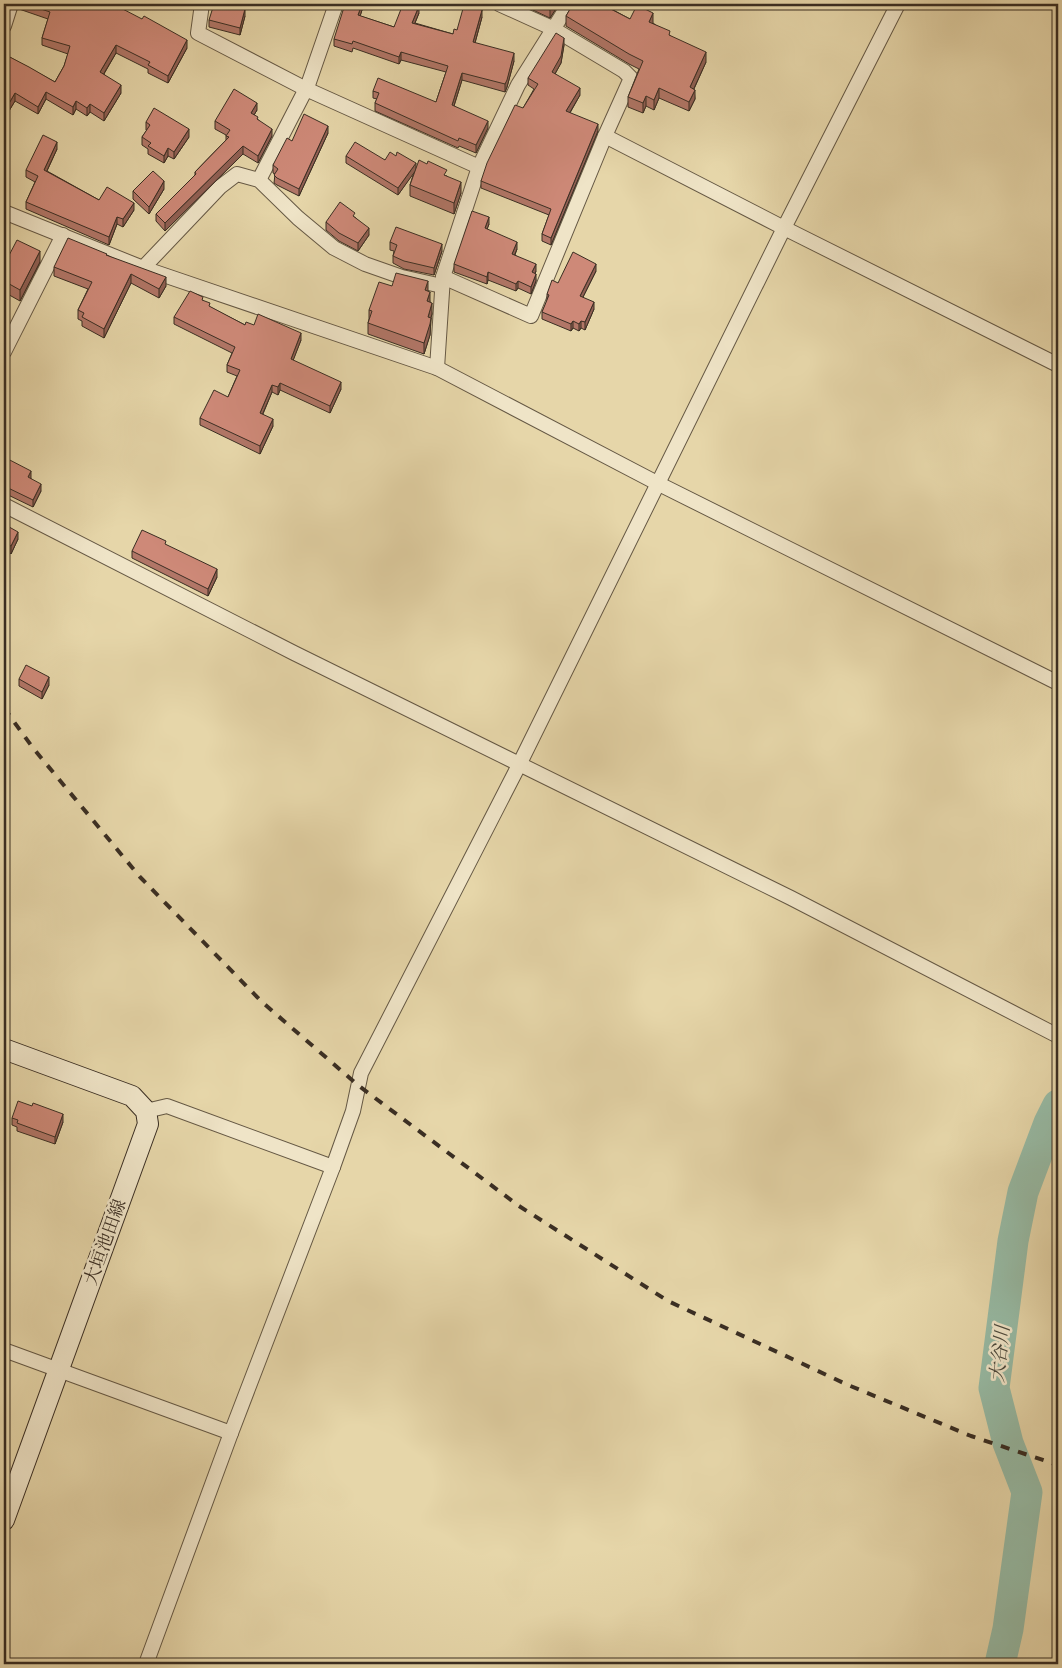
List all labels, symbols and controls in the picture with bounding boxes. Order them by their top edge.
street label: 大垣池田線 [79,1196,131,1288]
water label: 大谷川 [985,1323,1014,1384]

